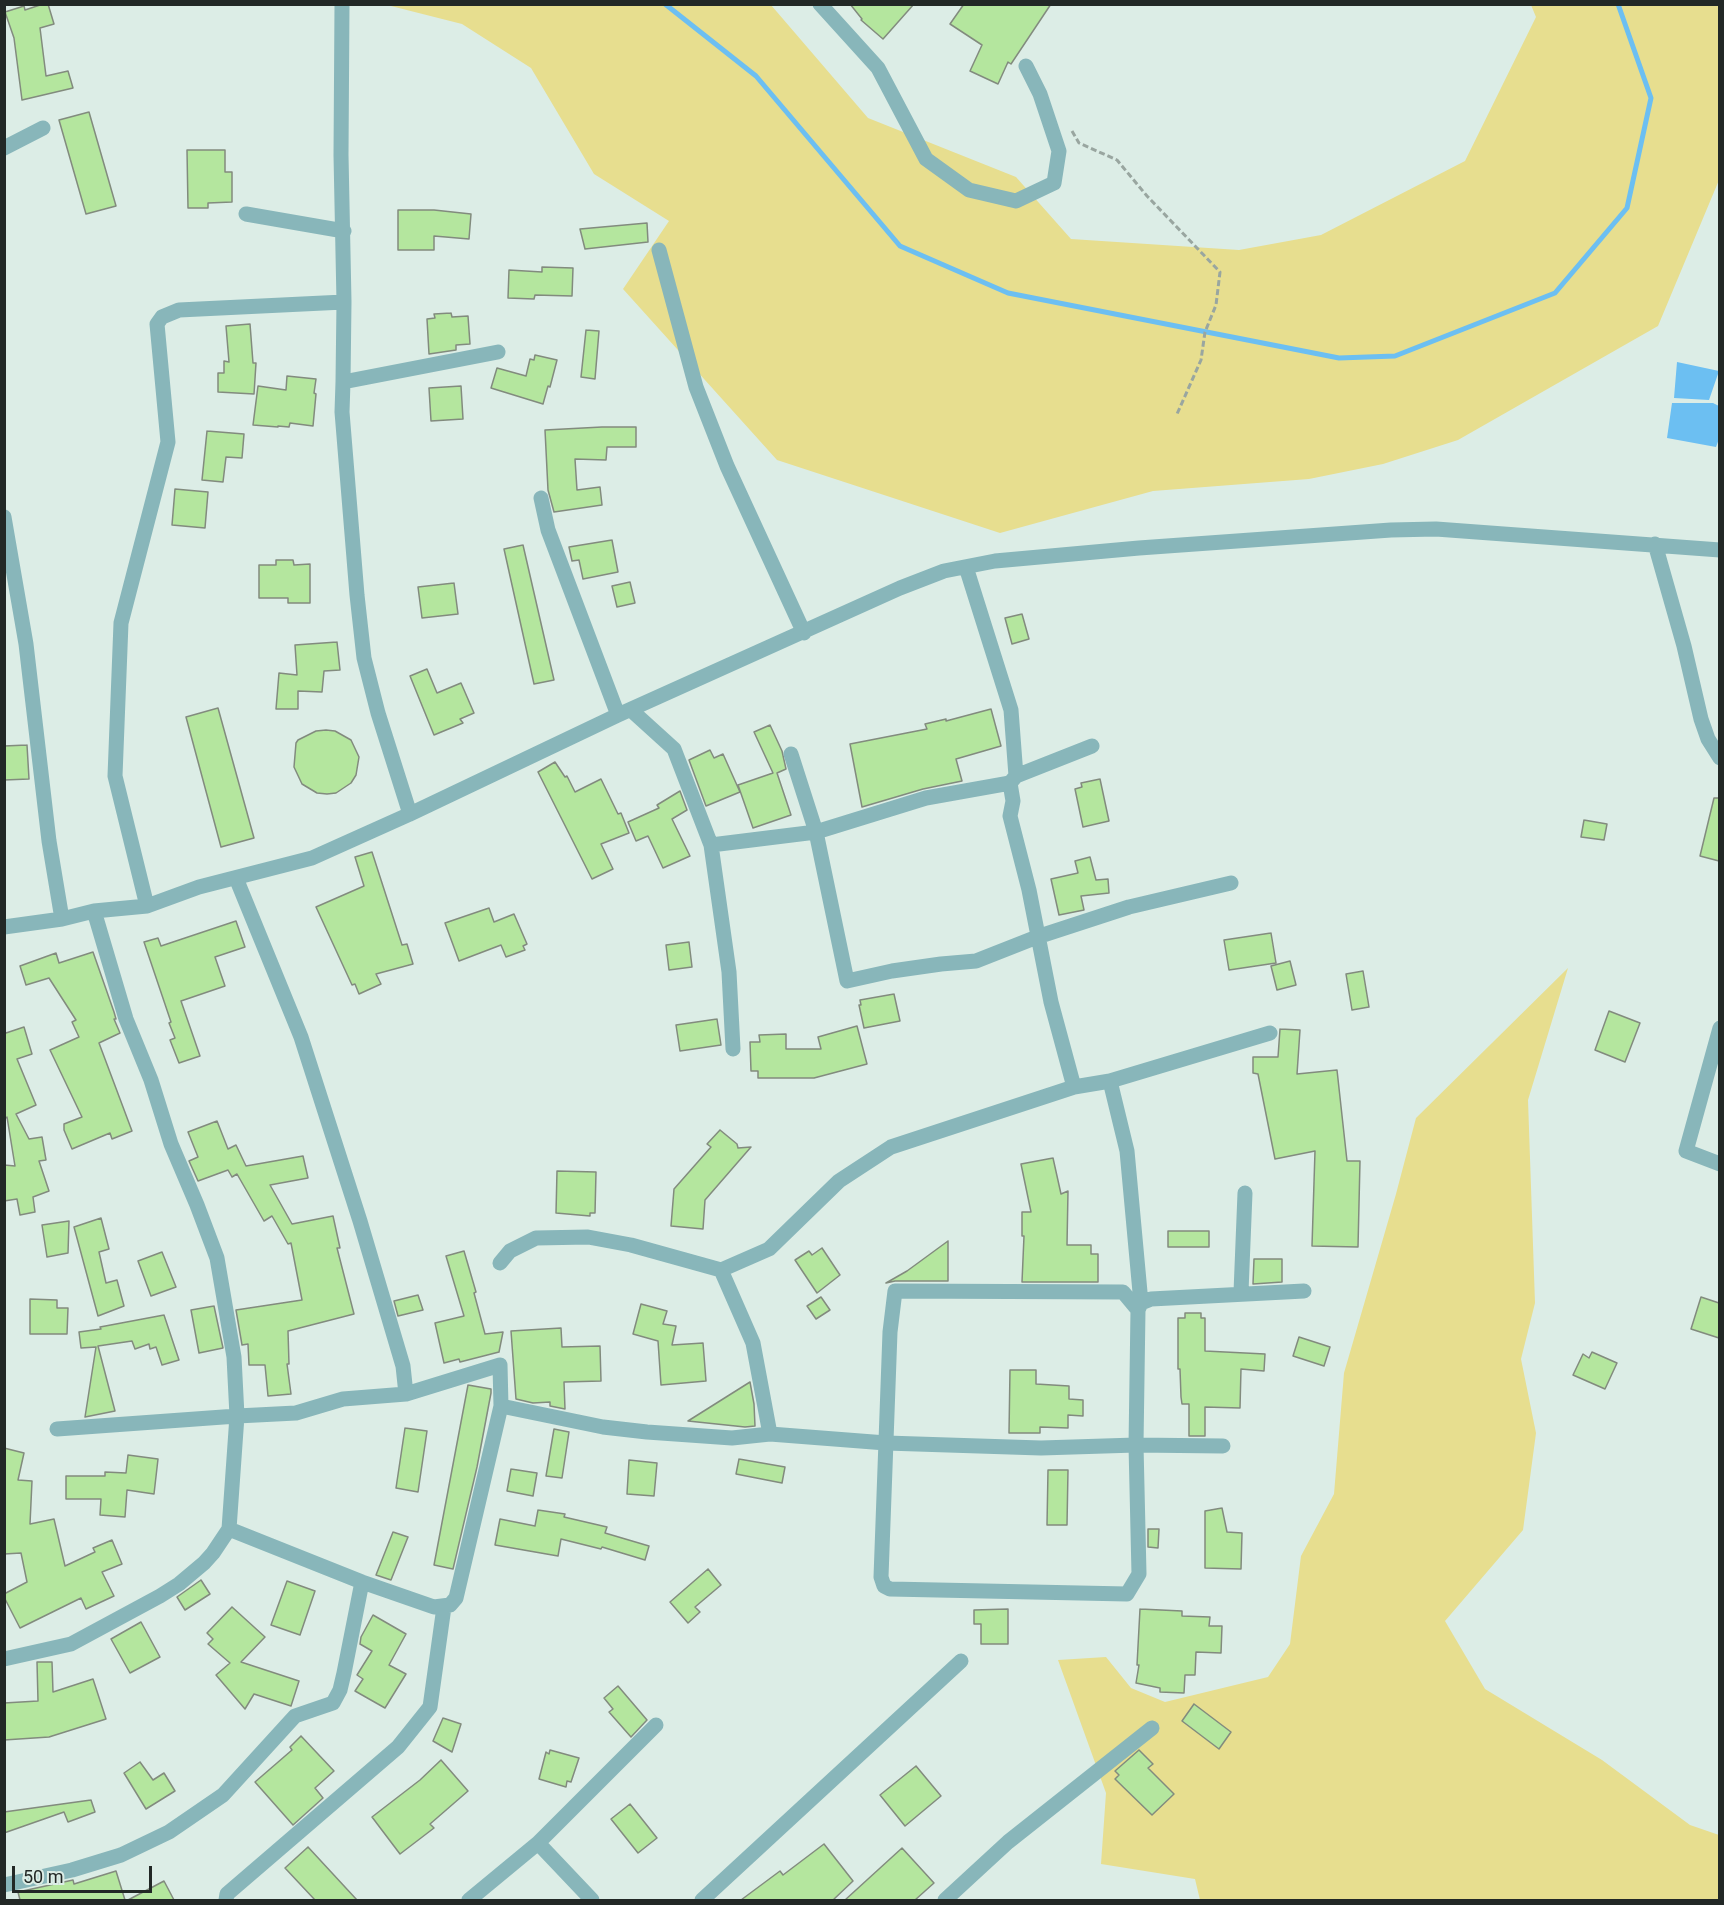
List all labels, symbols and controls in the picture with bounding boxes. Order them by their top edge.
scale bar [15,1854,154,1892]
text: 50 m [23,1866,63,1887]

